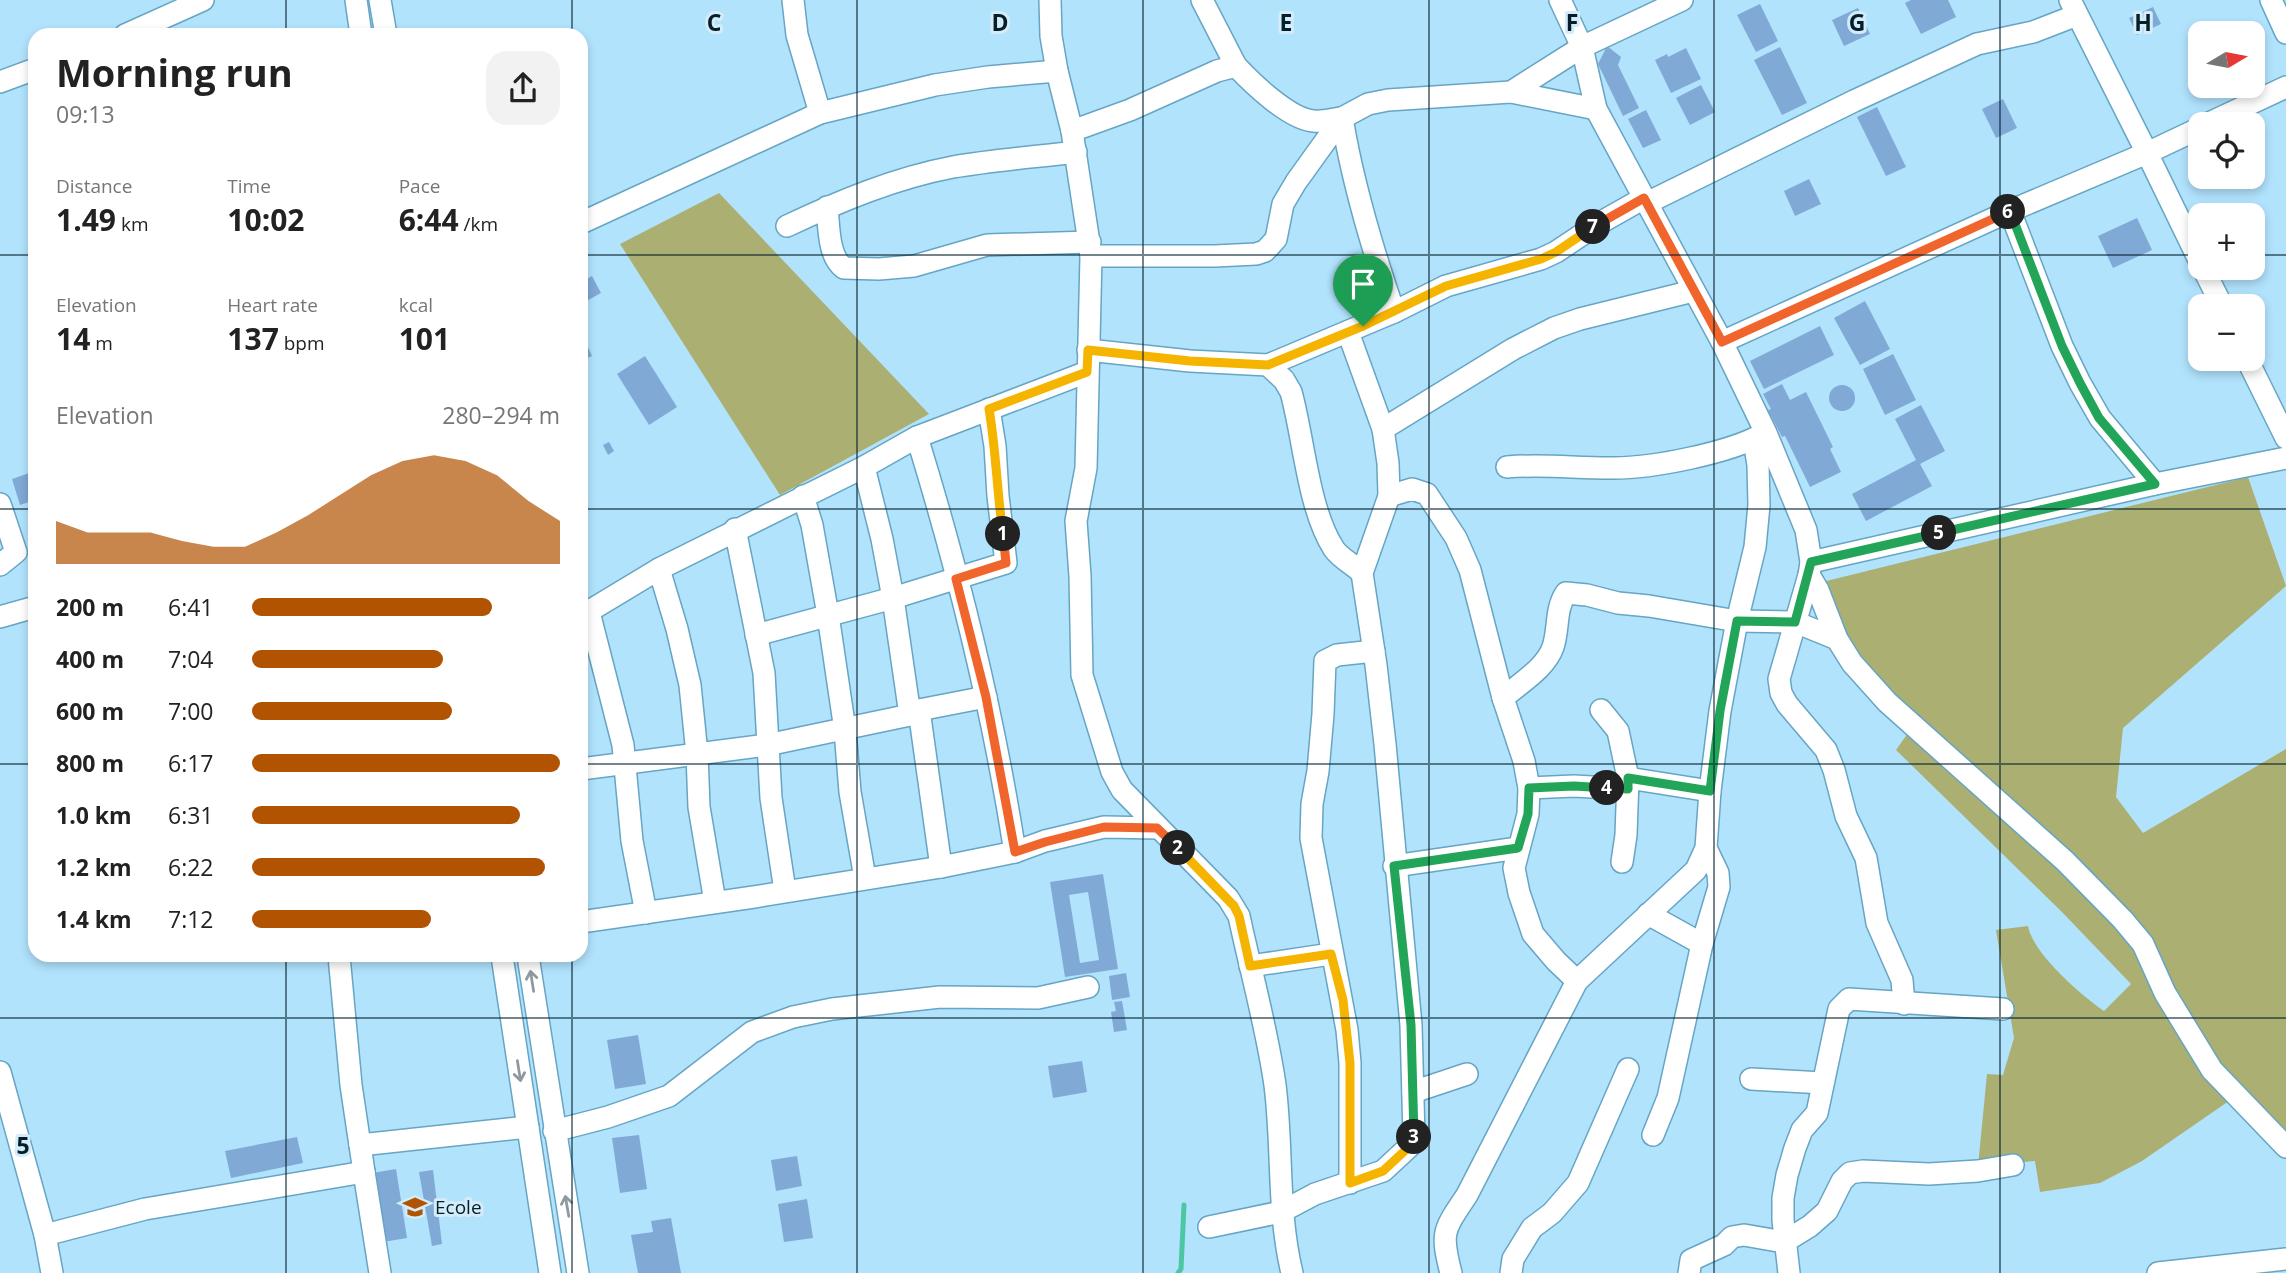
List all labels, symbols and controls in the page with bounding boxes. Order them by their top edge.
text: C [707,6,721,38]
text: D [991,6,1009,38]
text: E [1280,6,1292,38]
text: F [1566,6,1578,38]
text: G [1849,6,1865,38]
text: H [2134,6,2152,38]
north arrow [2188,21,2264,98]
map controls [2188,21,2265,371]
text: Morning run [56,46,293,98]
button: share [486,51,560,125]
text: 09:13 [56,98,115,130]
button: locate [2188,112,2265,189]
text: Distance [56,173,132,199]
text: Time [227,173,271,199]
text: Pace [399,173,440,199]
pin: 6 [1990,194,2025,230]
text: 6 [2002,198,2013,224]
text: 1.49 [56,199,116,240]
text: 10:02 [227,199,305,240]
text: 6:44 [399,199,459,240]
button: + [2188,203,2265,280]
pin: 7 [1576,210,1610,244]
text: km [116,211,149,237]
text: /km [459,211,498,237]
text: 7 [1587,213,1598,239]
pin [1333,254,1393,326]
icon: arrive [1344,265,1382,303]
text: Elevation [56,292,137,318]
text: Heart rate [227,292,318,318]
text: kcal [399,292,433,318]
button: − [2188,294,2265,371]
text: 14 [56,318,90,359]
text: 137 [227,318,279,359]
text: 101 [399,318,450,359]
text: m [90,330,113,356]
text: bpm [279,330,325,356]
text: Elevation [56,399,154,431]
text: 280–294 m [442,399,560,431]
pin: 1 [986,516,1020,552]
pin: 5 [1922,516,1956,550]
text: 5 [1933,519,1944,545]
text: 1 [997,520,1008,546]
text: 200 m [56,591,124,623]
text: 6:41 [168,591,214,623]
text: 400 m [56,643,124,675]
text: 7:04 [168,643,214,675]
text: 600 m [56,695,124,727]
text: 7:00 [168,695,214,727]
text: 800 m [56,747,124,779]
text: 6:17 [168,747,214,779]
pin: 4 [1590,770,1624,806]
text: 4 [1601,774,1612,800]
text: 1.0 km [56,799,132,831]
text: 6:31 [168,799,214,831]
pin: 2 [1160,830,1196,866]
text: 2 [1172,834,1183,860]
text: 1.2 km [56,851,132,883]
text: 6:22 [168,851,214,883]
text: 1.4 km [56,903,132,935]
text: 7:12 [168,903,214,935]
one-way arrow [525,970,538,993]
one-way arrow [513,1060,526,1082]
pin: 3 [1396,1120,1432,1154]
text: 3 [1408,1123,1419,1149]
text: 5 [16,1129,30,1161]
school or university icon: Ecole [401,1193,429,1221]
place label: Ecole [435,1194,482,1220]
one-way arrow [560,1195,573,1218]

